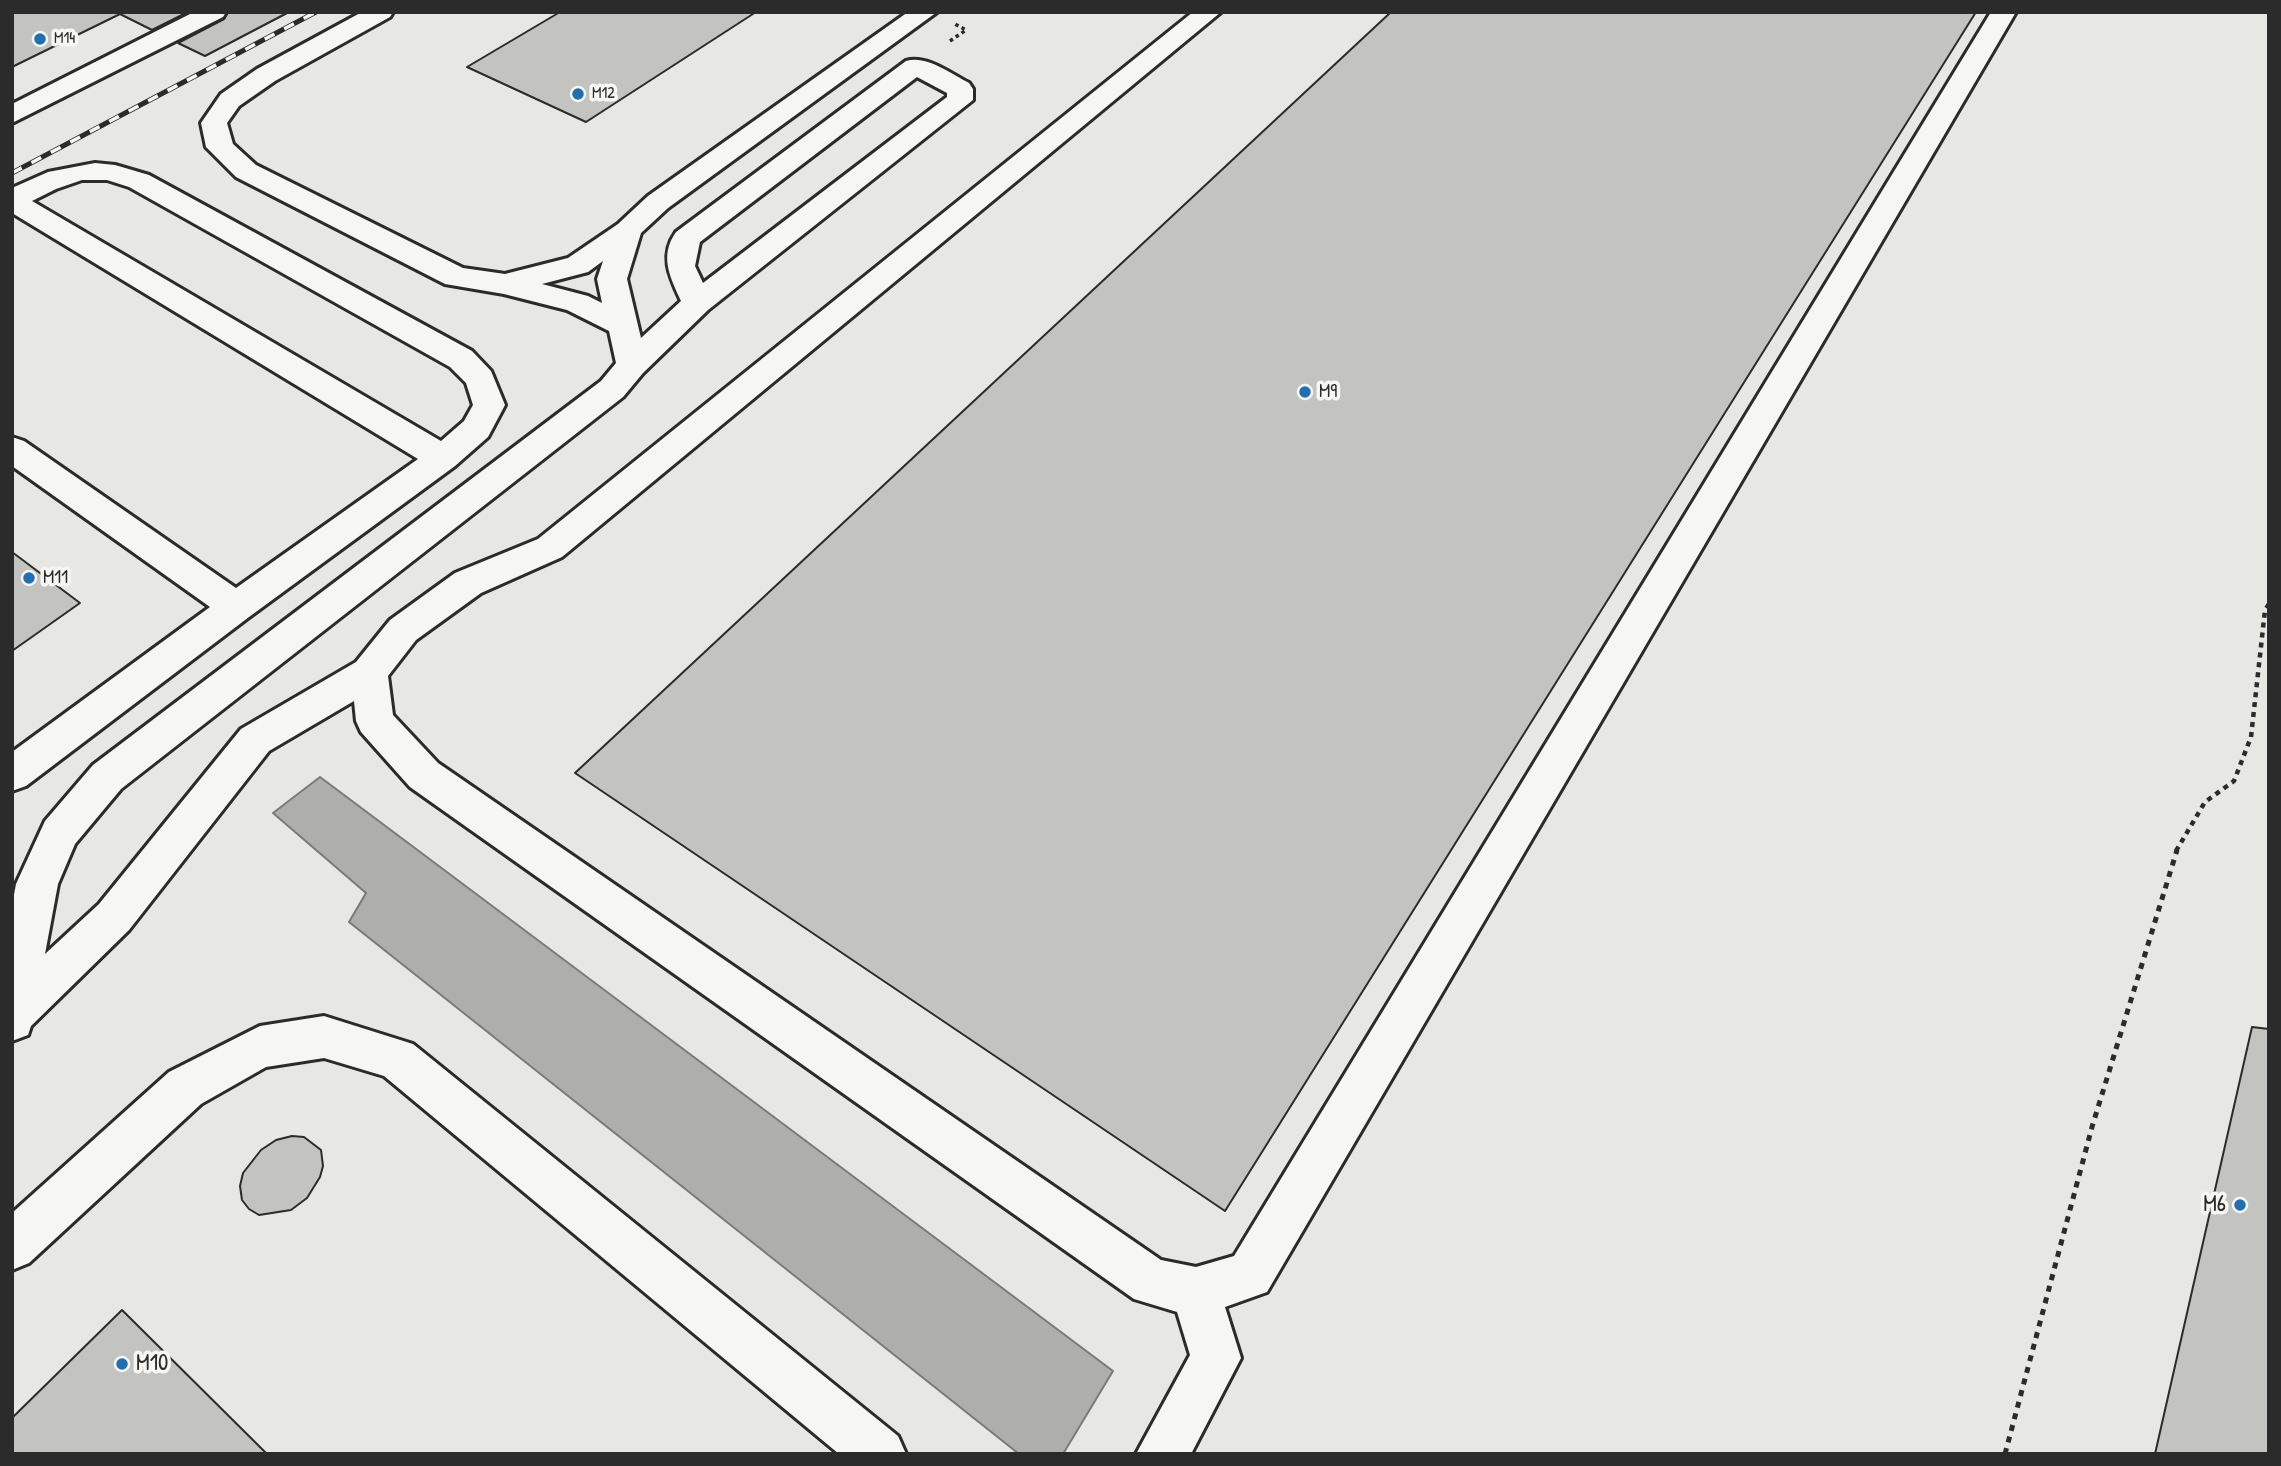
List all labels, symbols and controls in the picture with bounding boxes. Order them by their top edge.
place label: M14 [54,29,75,49]
marker: M14 [32,31,48,47]
place label: M12 [592,84,615,104]
marker: M12 [570,86,586,102]
place label: M9 [1319,381,1337,403]
marker: M9 [1297,384,1313,400]
place label: M11 [43,567,68,589]
marker: M11 [21,570,37,586]
place label: M6 [2203,1191,2226,1219]
marker: M6 [2232,1197,2248,1213]
place label: M10 [136,1350,168,1378]
marker: M10 [114,1356,130,1372]

